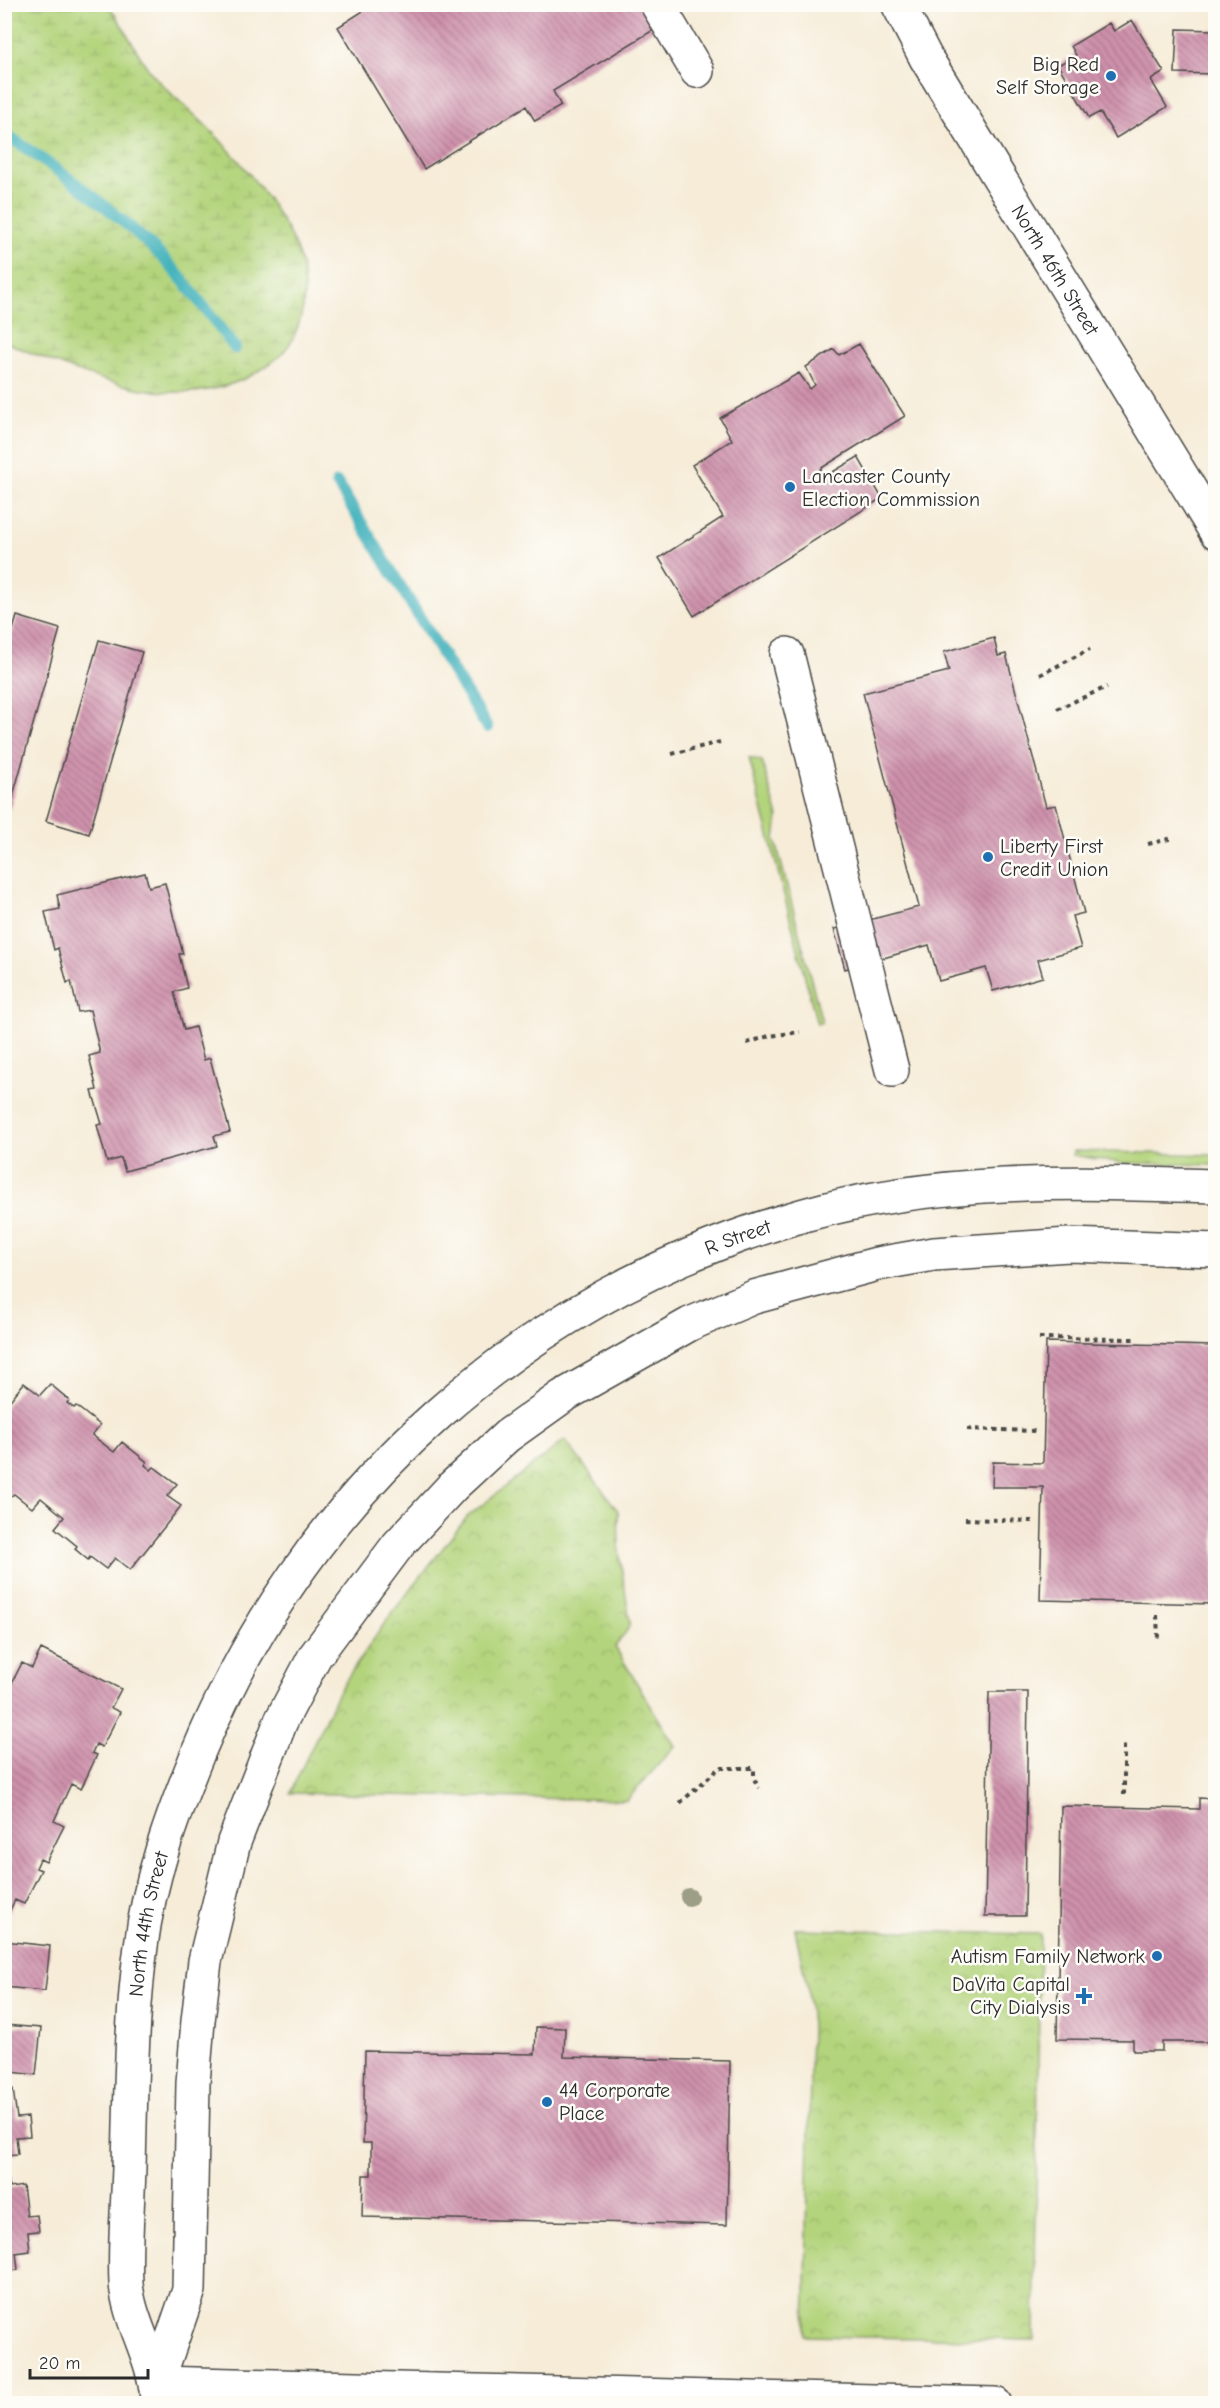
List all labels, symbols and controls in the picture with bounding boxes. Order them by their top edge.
place label: Big Red Self Storage [996,53,1099,99]
marker: Big Red Self Storage [1104,69,1118,83]
street label: North 46th Street [1006,201,1104,340]
place label: Lancaster County Election Commission [802,465,980,511]
marker: Lancaster County Election Commission [783,480,797,494]
place label: Liberty First Credit Union [1000,835,1108,881]
marker: Liberty First Credit Union [981,850,995,864]
street label: R Street [701,1214,775,1260]
street label: North 44th Street [125,1847,174,1998]
place label: Autism Family Network [951,1945,1145,1968]
marker: Autism Family Network [1150,1949,1164,1963]
place label: DaVita Capital City Dialysis [952,1973,1070,2019]
marker: DaVita Capital City Dialysis [1075,1987,1093,2005]
place label: 44 Corporate Place [559,2079,670,2125]
marker: 44 Corporate Place [540,2095,554,2109]
scale bar [30,2342,148,2380]
text: 20 m [39,2353,80,2374]

